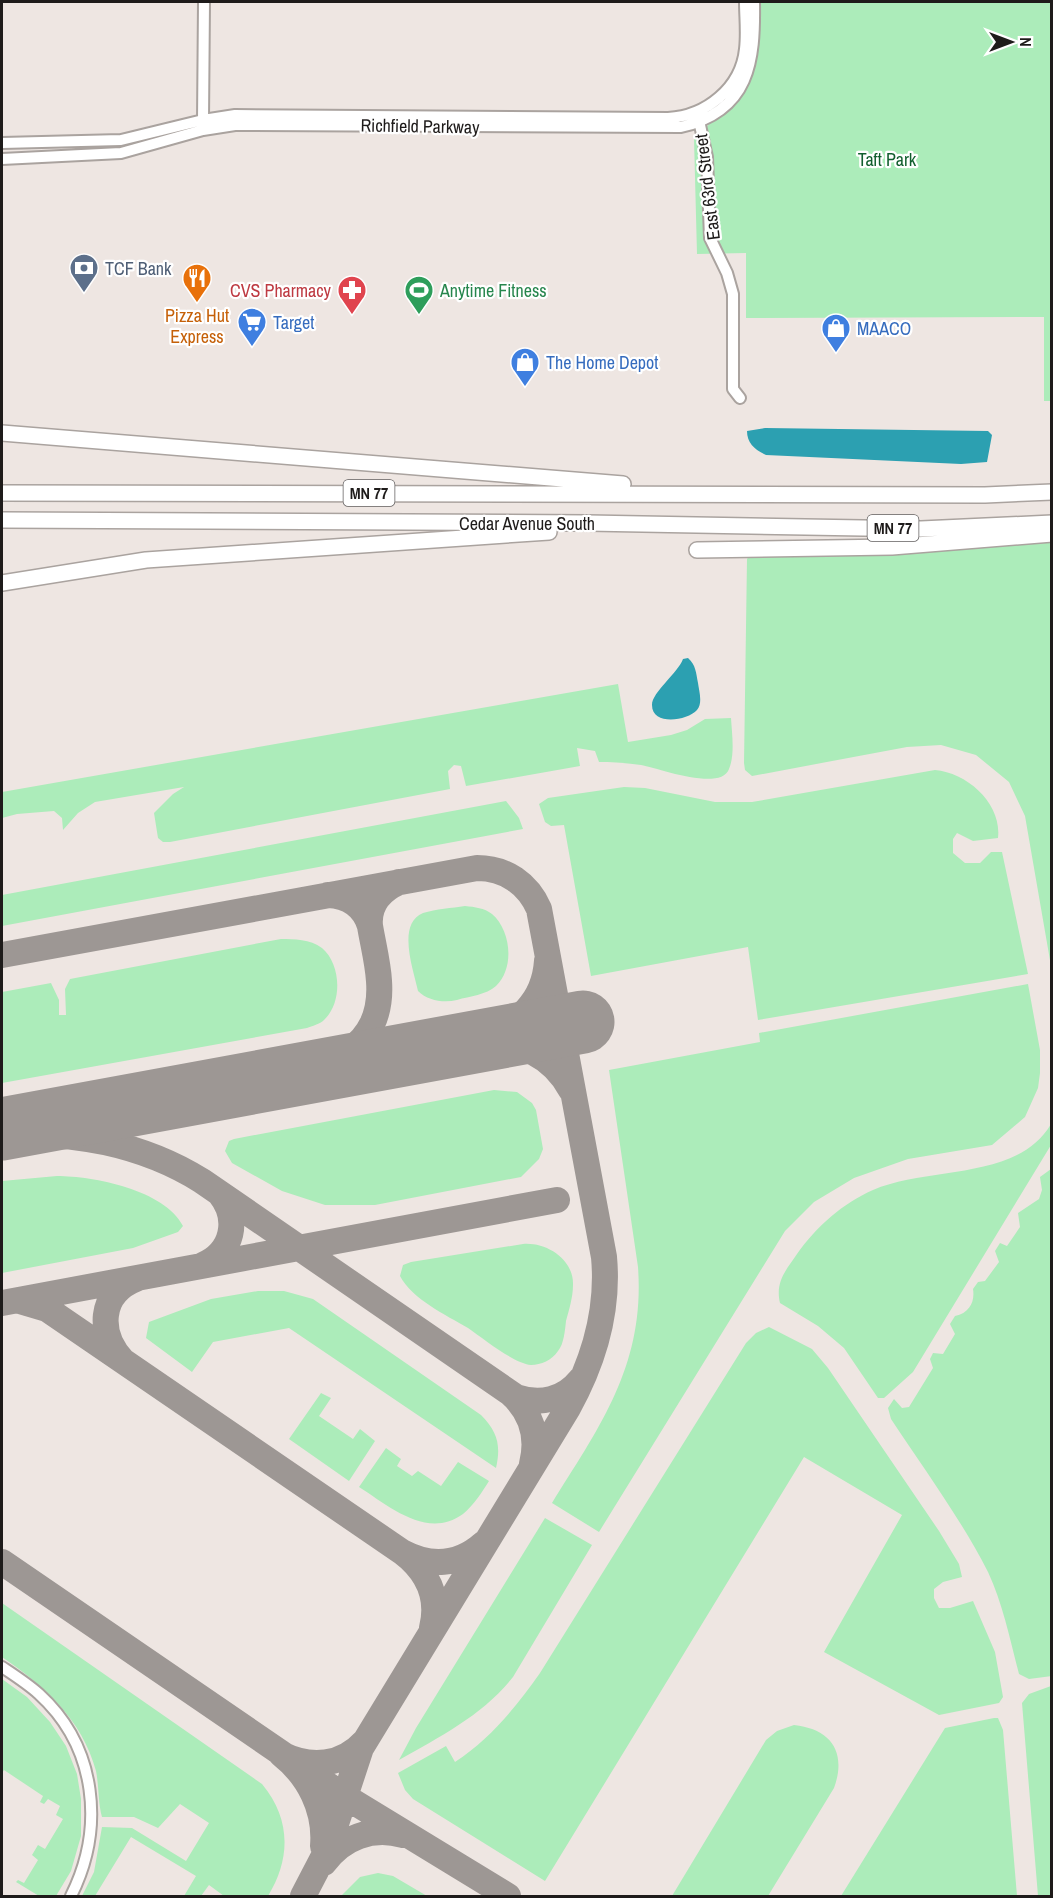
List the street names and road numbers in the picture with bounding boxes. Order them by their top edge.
street label: Richfield Parkway [360,112,480,140]
street label: East 63rd Street [688,133,726,241]
road number: MN 77 [344,480,394,506]
street label: Cedar Avenue South [459,511,595,536]
road number: MN 77 [868,515,918,541]

